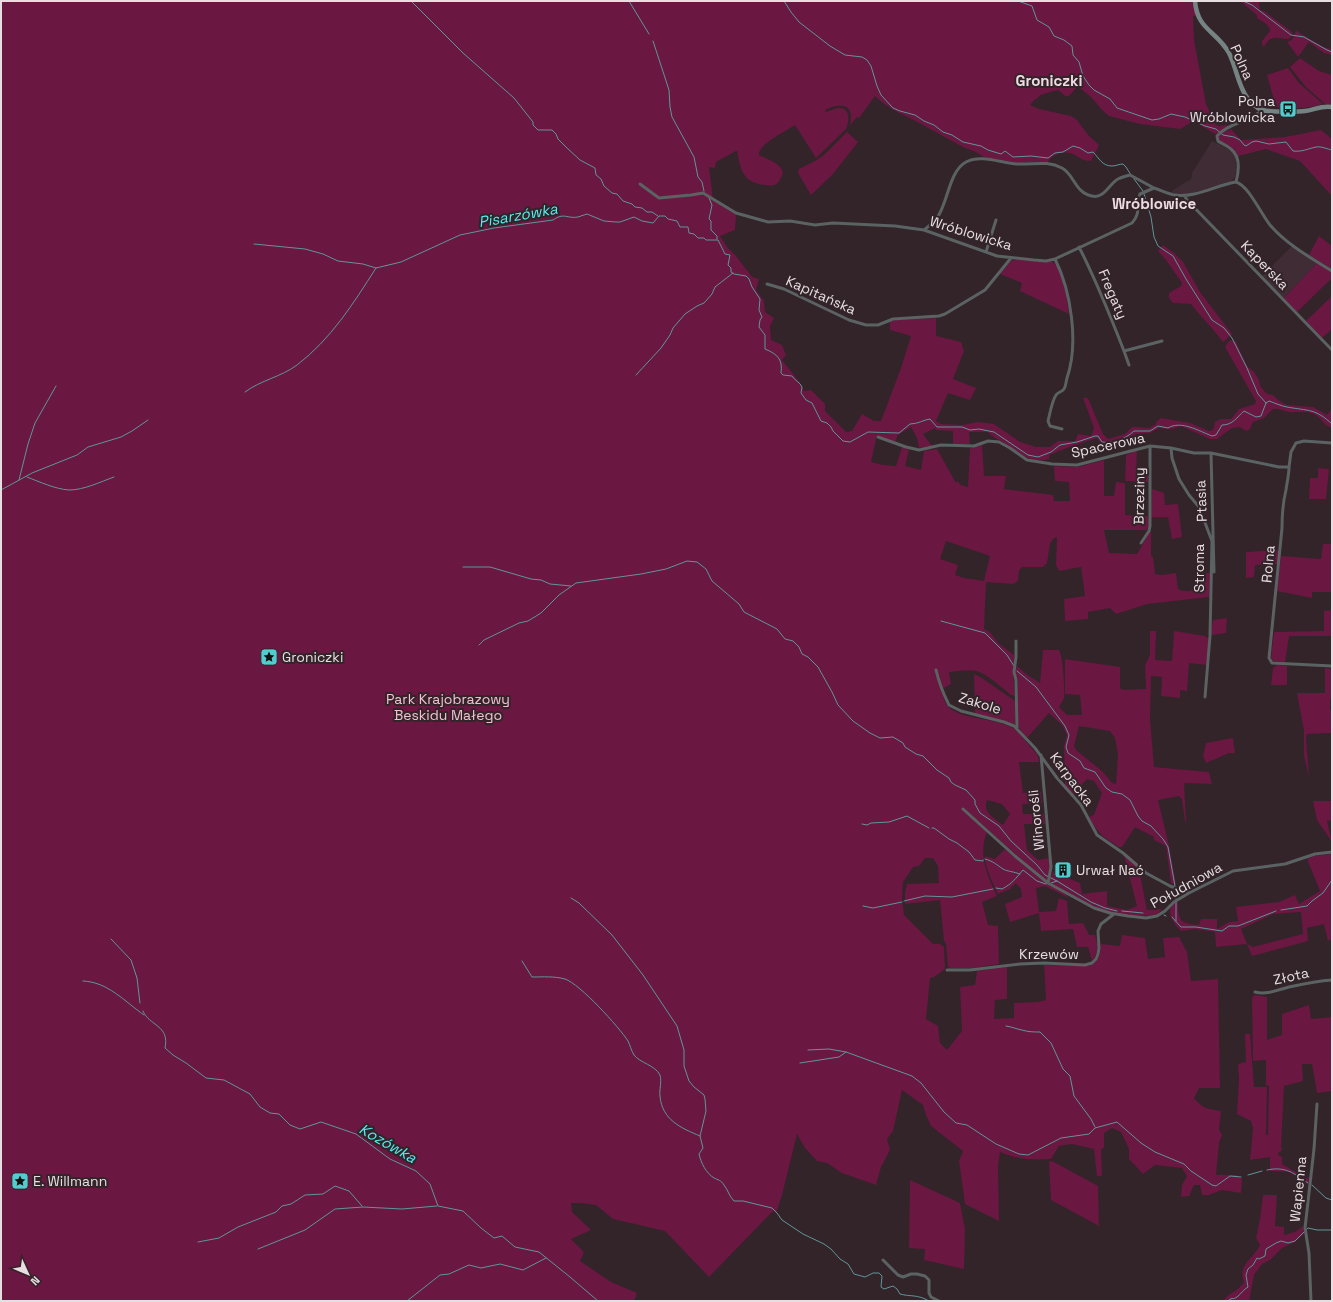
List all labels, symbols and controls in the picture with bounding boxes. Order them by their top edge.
street label: Polna [1226,41,1258,83]
district label: Groniczki [1016,71,1082,90]
place label: Polna Wróblowicka [1190,92,1275,126]
bus stop icon: Polna Wróblowicka [1278,99,1298,119]
district label: Wróblowice [1112,194,1196,213]
water label: Pisarzówka [477,199,559,231]
street label: Wróblowicka [928,212,1014,254]
street label: Kaperska [1237,237,1293,293]
street label: Fregaty [1094,266,1132,322]
street label: Kapitańska [783,272,859,318]
street label: Spacerowa [1070,428,1146,462]
street label: Brzeziny [1130,467,1148,525]
street label: Ptasia [1191,480,1211,522]
street label: Stroma [1190,544,1208,592]
street label: Rolna [1257,545,1279,583]
place icon: Groniczki [259,647,279,667]
place label: Groniczki [282,648,343,666]
street label: Zakole [956,688,1004,718]
park label: Park Krajobrazowy Beskidu Małego [386,690,510,724]
street label: Karpacka [1046,749,1098,809]
street label: Winorośli [1024,789,1048,851]
street label: Południowa [1147,858,1225,912]
building icon: Urwał Nać [1053,860,1073,880]
place label: Urwał Nać [1076,861,1144,879]
street label: Krzewów [1019,945,1079,963]
street label: Złota [1271,963,1311,989]
water label: Kozówka [356,1119,420,1167]
street label: Wapienna [1286,1155,1310,1223]
place icon: E. Willmann [10,1171,30,1191]
place label: E. Willmann [33,1172,107,1190]
north arrow [8,1254,48,1294]
text: N [28,1273,43,1288]

